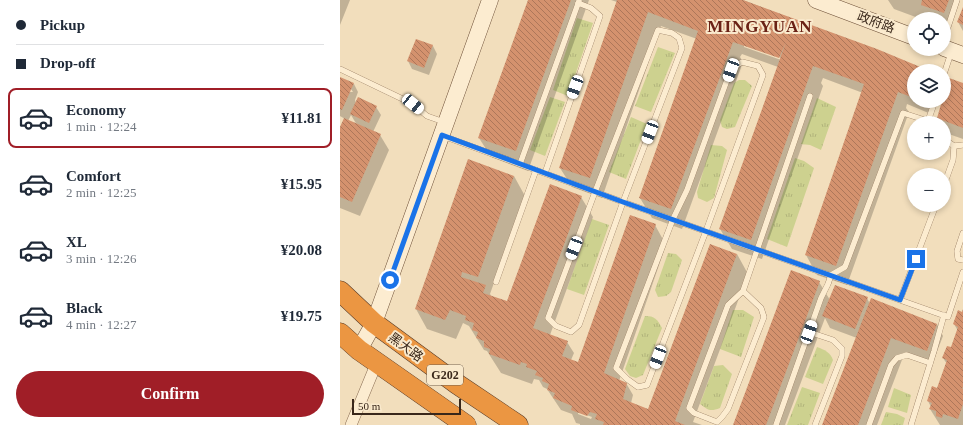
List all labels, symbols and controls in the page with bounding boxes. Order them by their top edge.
street label: 政府路 [855,8,897,36]
map controls [907,12,951,212]
button: locate [907,12,951,56]
text: Pickup [40,17,85,33]
district label: MINGYUAN [707,17,813,36]
text: Drop-off [40,55,96,71]
car [721,57,741,83]
button: layers [907,64,951,108]
car [565,74,585,100]
car [400,92,426,116]
icon: car [18,100,54,136]
text: Economy [66,102,126,118]
text: ¥11.81 [282,110,322,126]
button: + [907,116,951,160]
text: 1 min · 12:24 [66,119,136,134]
car [640,119,660,145]
icon: car [18,166,54,202]
text: Comfort [66,168,121,184]
button: − [907,168,951,212]
text: ¥15.95 [281,176,322,192]
text: 2 min · 12:25 [66,185,136,200]
icon: car [18,232,54,268]
text: XL [66,234,87,250]
car [564,235,584,261]
text: ¥20.08 [281,242,322,258]
route end [907,250,925,268]
text: 3 min · 12:26 [66,251,136,266]
route start [381,271,399,289]
icon: car [18,298,54,334]
text: Black [66,300,103,316]
text: ¥19.75 [281,308,322,324]
text: 4 min · 12:27 [66,317,136,332]
car [799,319,819,345]
street label: 黑大路 [386,329,426,365]
car [648,344,668,370]
road number: G202 [427,365,463,385]
button: Confirm [16,371,324,417]
scale bar [352,397,461,416]
text: 50 m [358,400,380,412]

